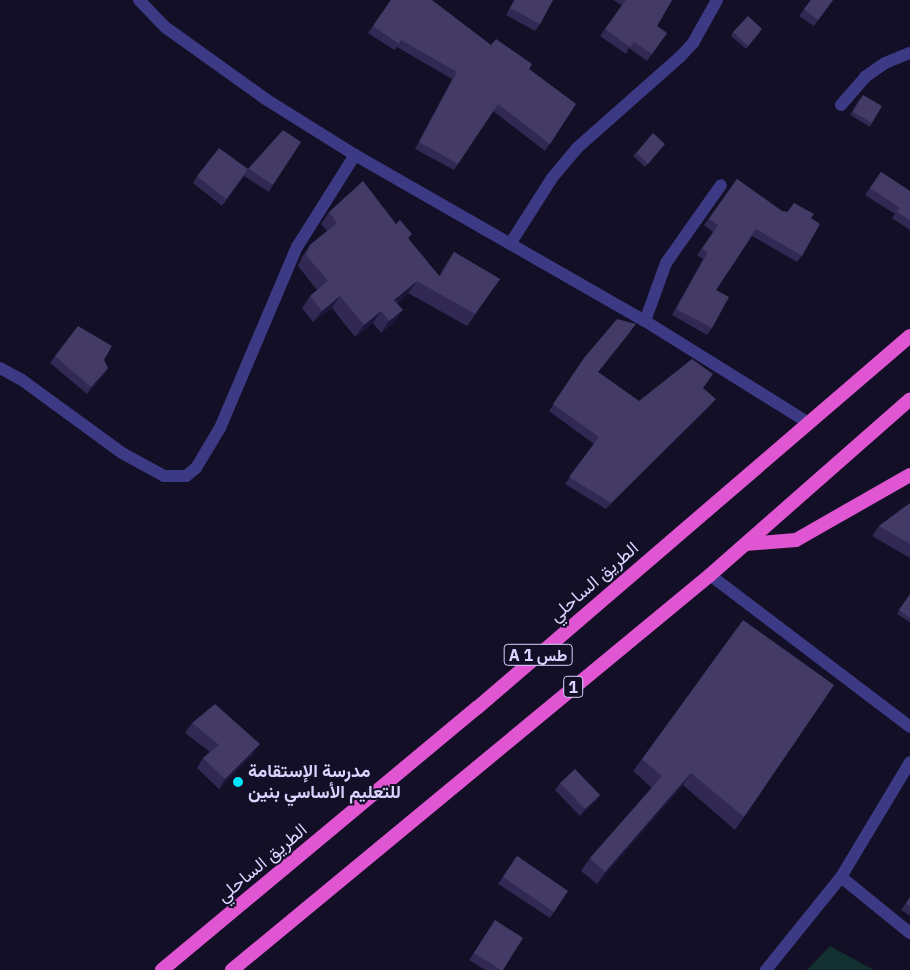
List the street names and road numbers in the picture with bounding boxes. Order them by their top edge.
street label: الطريق الساحلي [545,537,643,627]
road number: A 1 طس [503,642,573,668]
road number: 1 [563,674,583,700]
street label: الطريق الساحلي [213,819,311,907]

